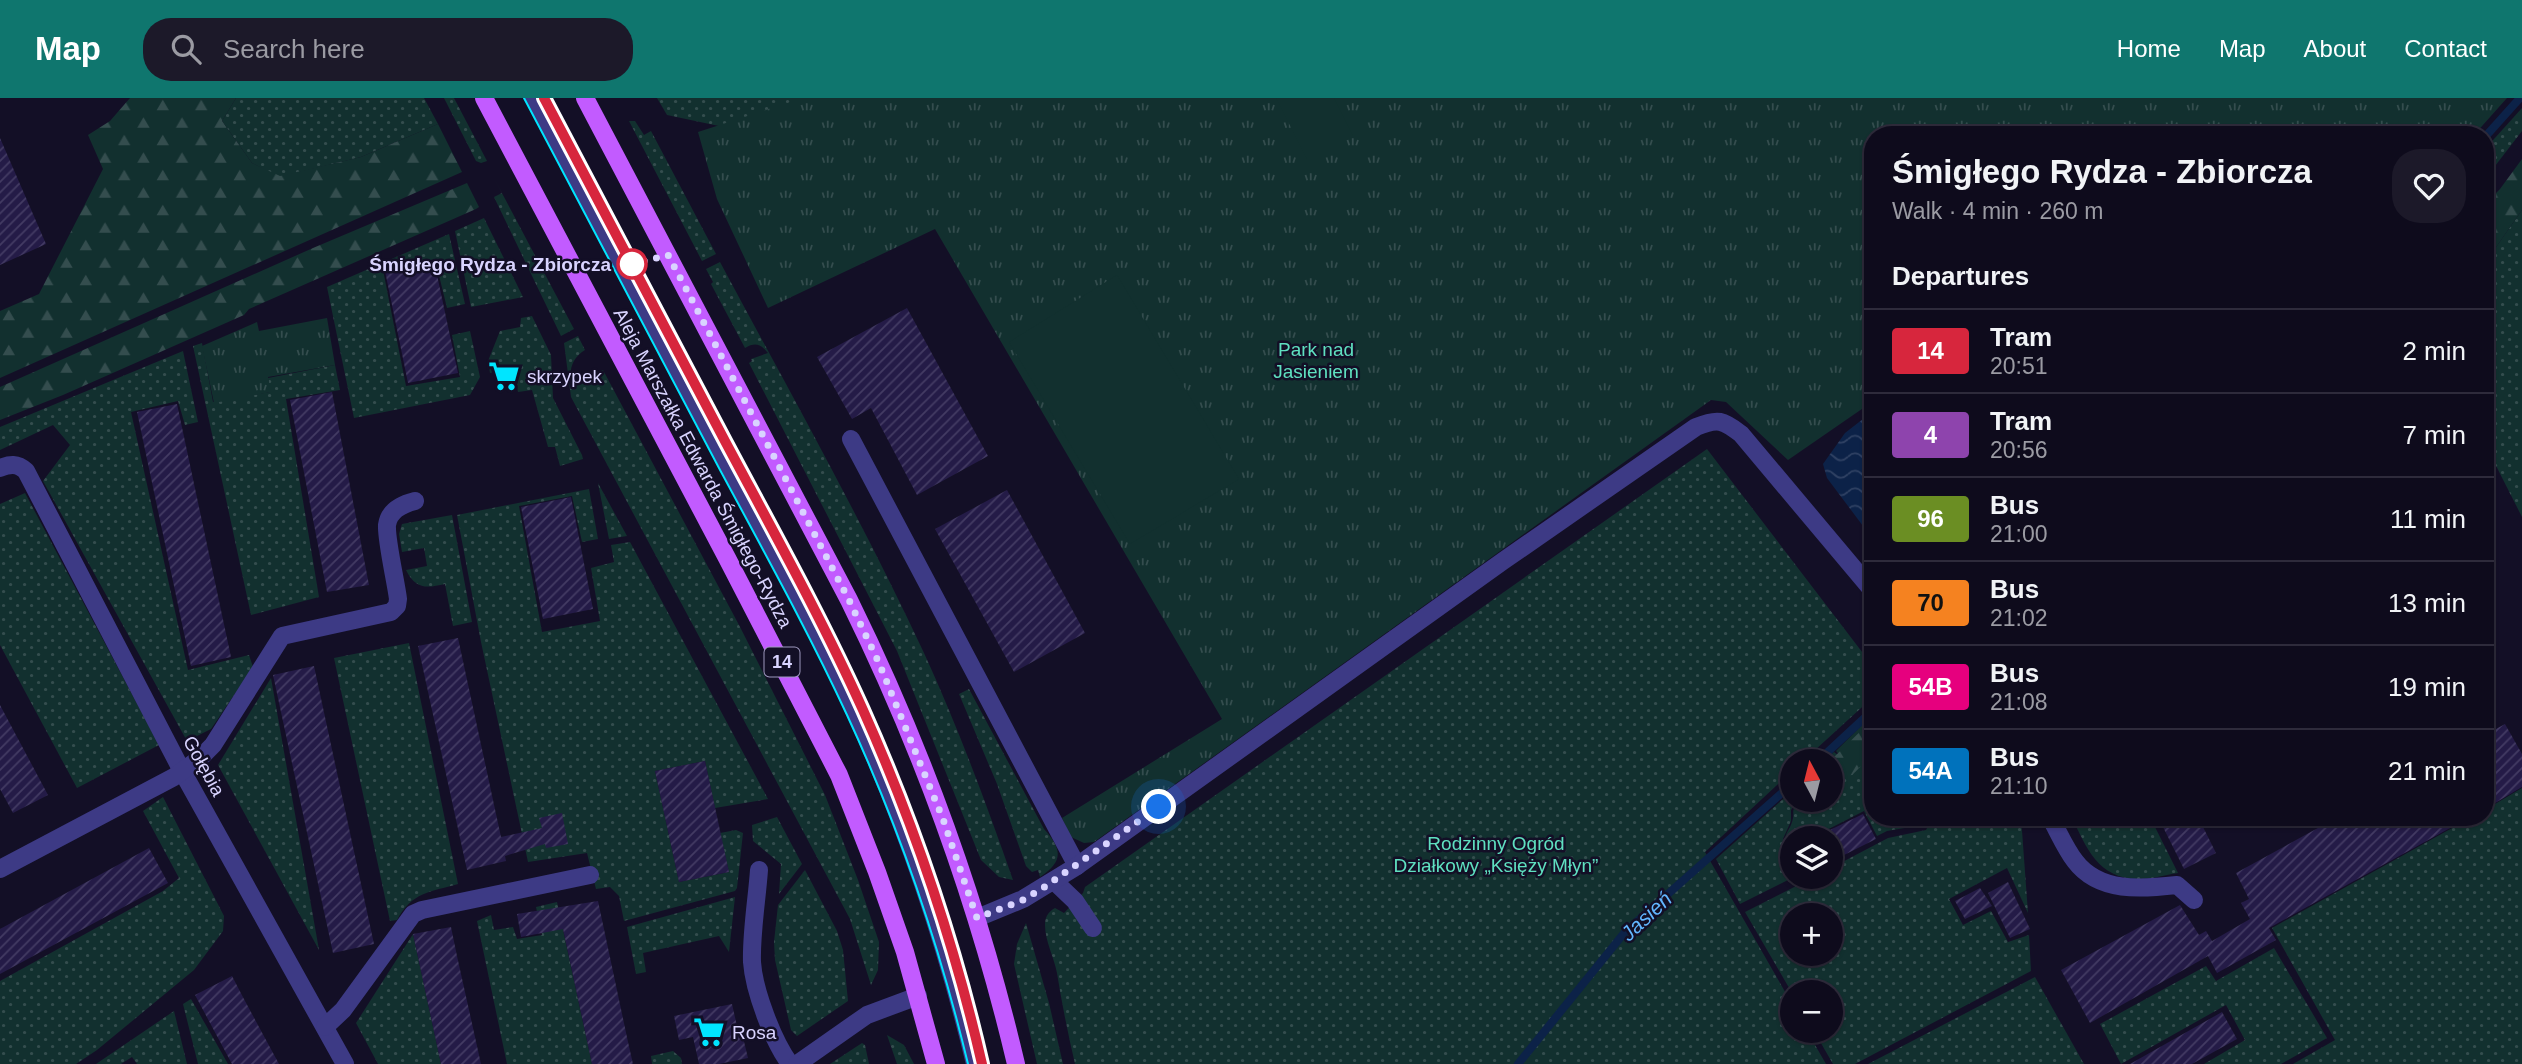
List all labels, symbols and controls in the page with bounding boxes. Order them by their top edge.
search box [143,18,633,81]
text: Map [35,30,101,67]
icon: search [167,30,205,68]
text: Search here [223,34,365,64]
text: Home [2117,35,2181,62]
text: Map [2219,35,2266,62]
text: About [2304,35,2366,62]
text: Contact [2404,35,2487,62]
button: heart [2392,149,2466,223]
text: Śmigłego Rydza - Zbiorcza [1892,153,2312,190]
text: Walk · 4 min · 260 m [1892,198,2103,224]
marker: Śmigłego Rydza - Zbiorcza [617,249,647,279]
place label: Śmigłego Rydza - Zbiorcza [369,254,611,275]
text: Departures [1892,261,2029,291]
street label: Aleja Marszałka Edwarda Śmigłego-Rydza [609,305,797,632]
text: Tram [1990,322,2052,352]
text: 2 min [2402,336,2466,366]
text: 14 [1917,337,1944,364]
park label: Park nad Jasieniem [1273,339,1359,382]
text: 20:51 [1990,353,2048,379]
supermarket icon: skrzypek [487,359,521,393]
place label: skrzypek [527,366,602,387]
text: Tram [1990,406,2052,436]
text: 7 min [2402,420,2466,450]
text: 4 [1924,421,1937,448]
text: 20:56 [1990,437,2048,463]
text: Bus [1990,490,2039,520]
text: 11 min [2390,504,2466,534]
text: 96 [1917,505,1944,532]
text: 21:00 [1990,521,2048,547]
text: Bus [1990,574,2039,604]
text: 13 min [2388,588,2466,618]
text: 70 [1917,589,1944,616]
text: 21:02 [1990,605,2048,631]
road number: 14 [764,648,800,676]
text: Bus [1990,658,2039,688]
text: 19 min [2388,672,2466,702]
text: 54B [1908,673,1953,700]
text: 21:08 [1990,689,2048,715]
street label: Gołębia [179,732,229,800]
text: Bus [1990,742,2039,772]
north arrow [1780,749,1843,812]
map controls [1780,749,1843,1043]
text: 21 min [2388,756,2466,786]
text: 54A [1908,757,1953,784]
text: 21:10 [1990,773,2048,799]
your location [1141,789,1176,824]
button: layers [1780,826,1843,889]
park label: Rodzinny Ogród Działkowy „Księży Młyn” [1394,833,1598,876]
water label: Jasień [1615,887,1676,946]
button: + [1780,903,1843,966]
button: − [1780,980,1843,1043]
supermarket icon: Rosa [692,1015,726,1049]
place label: Rosa [732,1022,777,1043]

